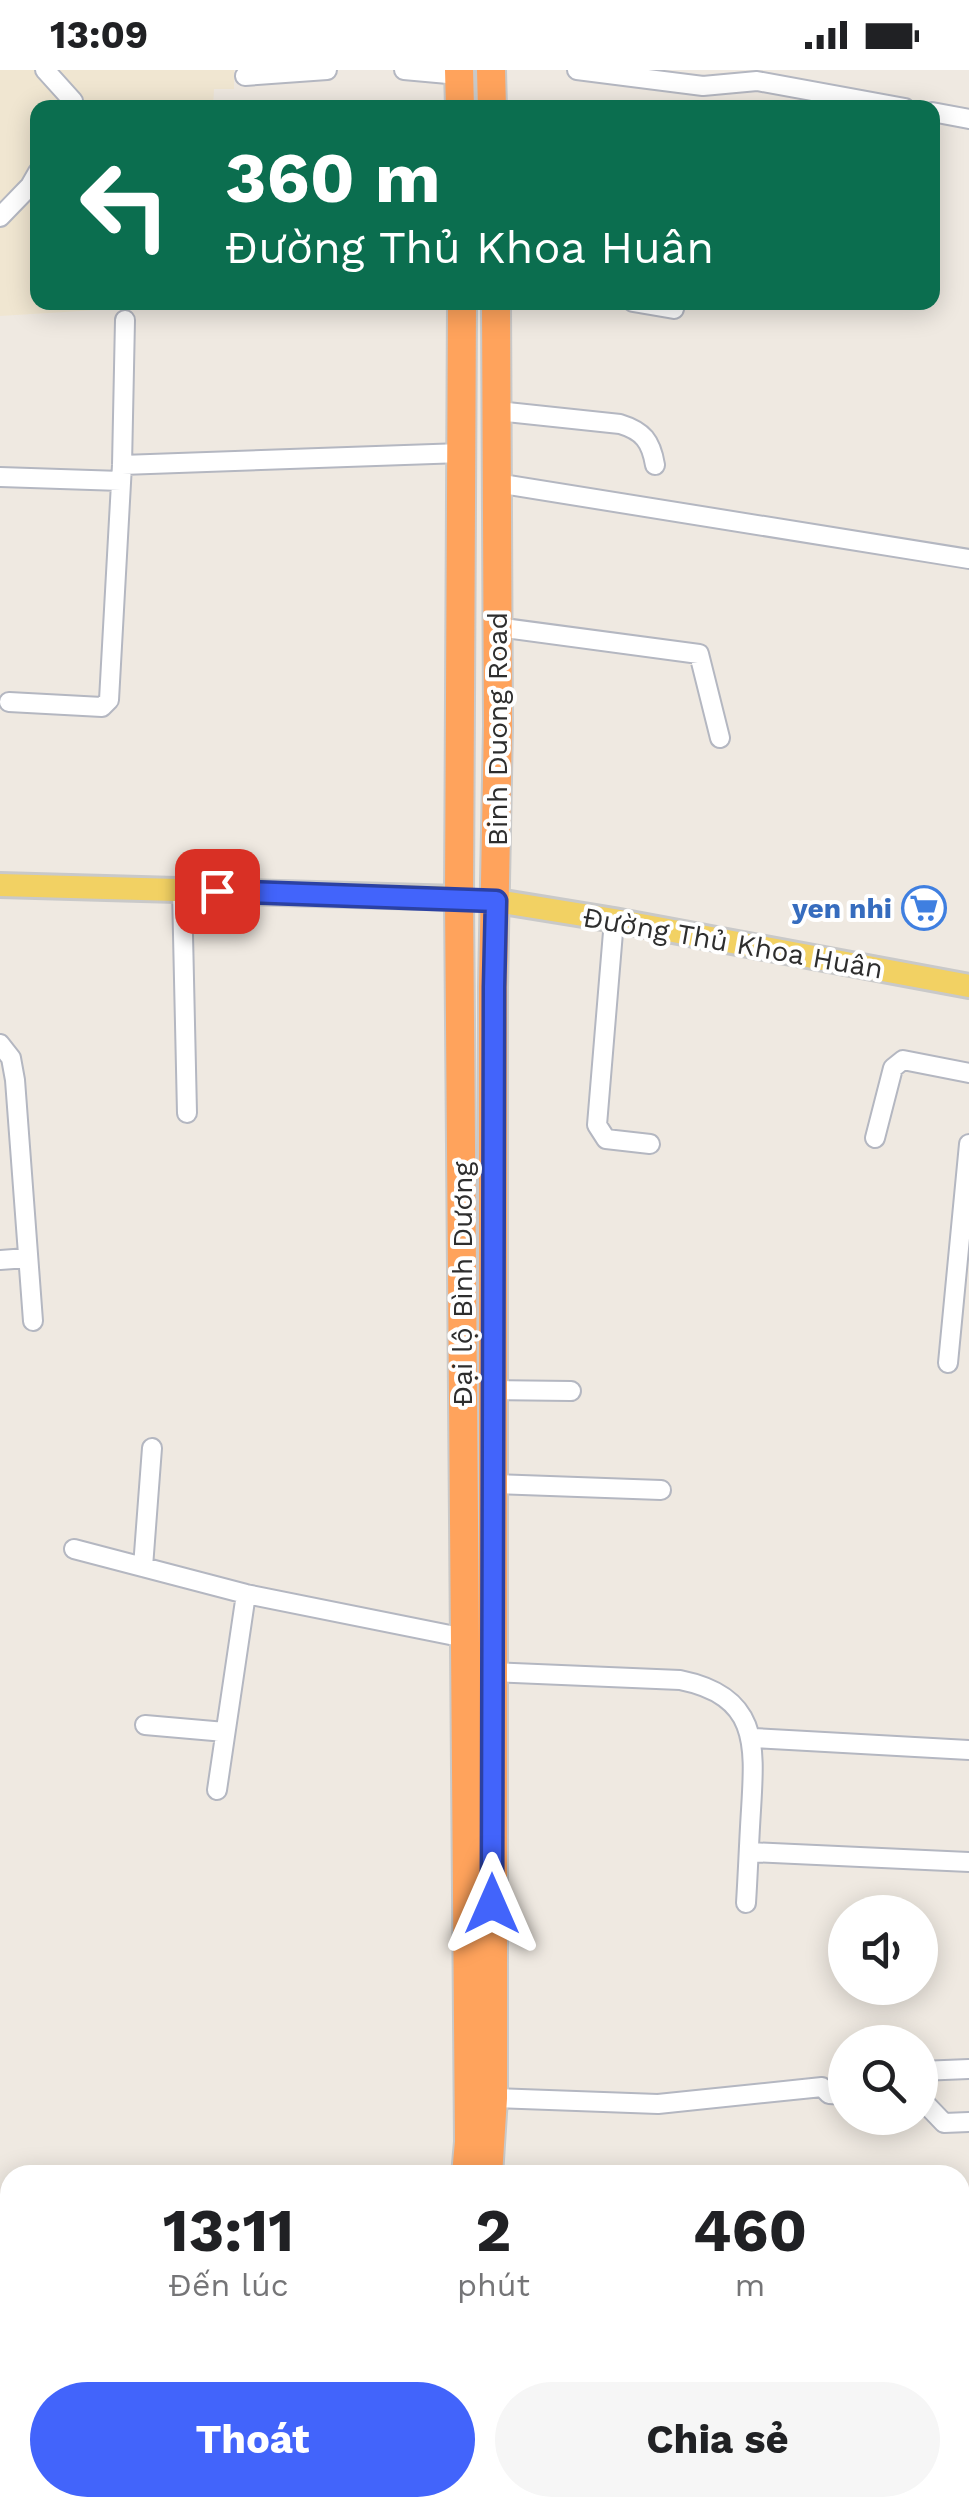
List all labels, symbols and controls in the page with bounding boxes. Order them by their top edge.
text: 13:09 [50,13,148,57]
text: 360 m [225,137,441,219]
icon: left [60,140,190,270]
text: Đường Thủ Khoa Huân [225,221,714,274]
street label: Binh Duong Road [481,612,514,846]
pin [175,849,260,934]
icon: arrive [190,864,245,919]
supermarket icon: yen nhi [901,885,947,931]
place label: yen nhi [791,892,892,925]
street label: Đường Thủ Khoa Huân [580,900,886,986]
street label: Đại lộ Bình Dương [446,1161,479,1406]
position arrow [440,1852,544,1956]
map controls [828,1895,938,2135]
button: sound [828,1895,938,2005]
button: search [828,2025,938,2135]
text: 13:11 [163,2195,294,2266]
text: 2 [476,2195,511,2266]
text: 460 [693,2195,807,2266]
text: Đến lúc [168,2266,289,2304]
text: phút [457,2266,530,2304]
text: m [735,2266,765,2304]
button: Thoát [30,2382,475,2497]
button: Chia sẻ [495,2382,940,2497]

